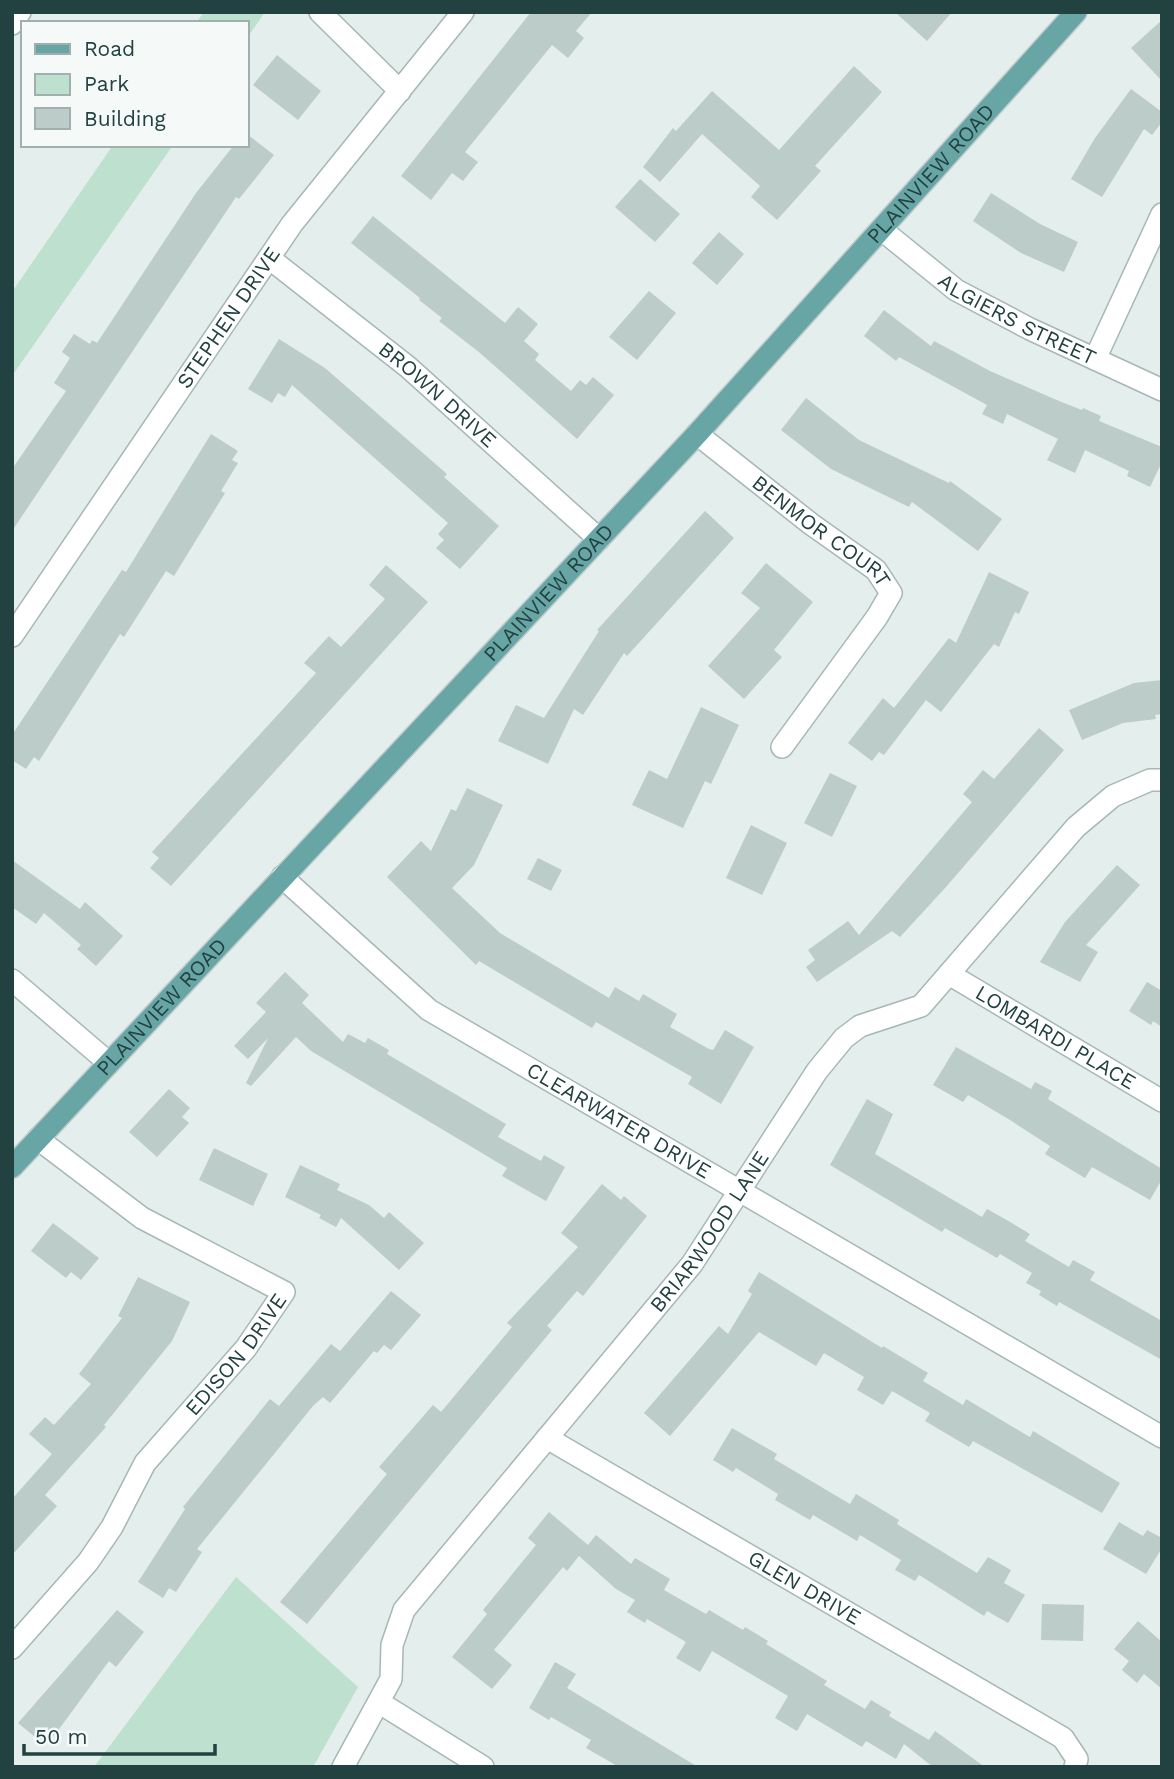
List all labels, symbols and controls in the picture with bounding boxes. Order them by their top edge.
legend [21,21,248,147]
text: Road [84,36,135,61]
text: Park [84,71,129,96]
street label: PLAINVIEW ROAD [861,98,999,248]
text: Building [84,106,166,131]
street label: STEPHEN DRIVE [171,242,285,393]
street label: ALGIERS STREET [933,268,1100,370]
street label: BROWN DRIVE [374,336,502,453]
street label: BENMOR COURT [747,469,897,591]
street label: PLAINVIEW ROAD [478,518,619,666]
street label: PLAINVIEW ROAD [91,933,231,1081]
street label: LOMBARDI PLACE [971,980,1140,1094]
street label: CLEARWATER DRIVE [523,1057,716,1184]
street label: BRIARWOOD LANE [644,1146,774,1317]
street label: EDISON DRIVE [180,1288,291,1420]
street label: GLEN DRIVE [744,1545,866,1630]
scale bar [24,1712,215,1756]
text: 50 m [35,1724,87,1749]

